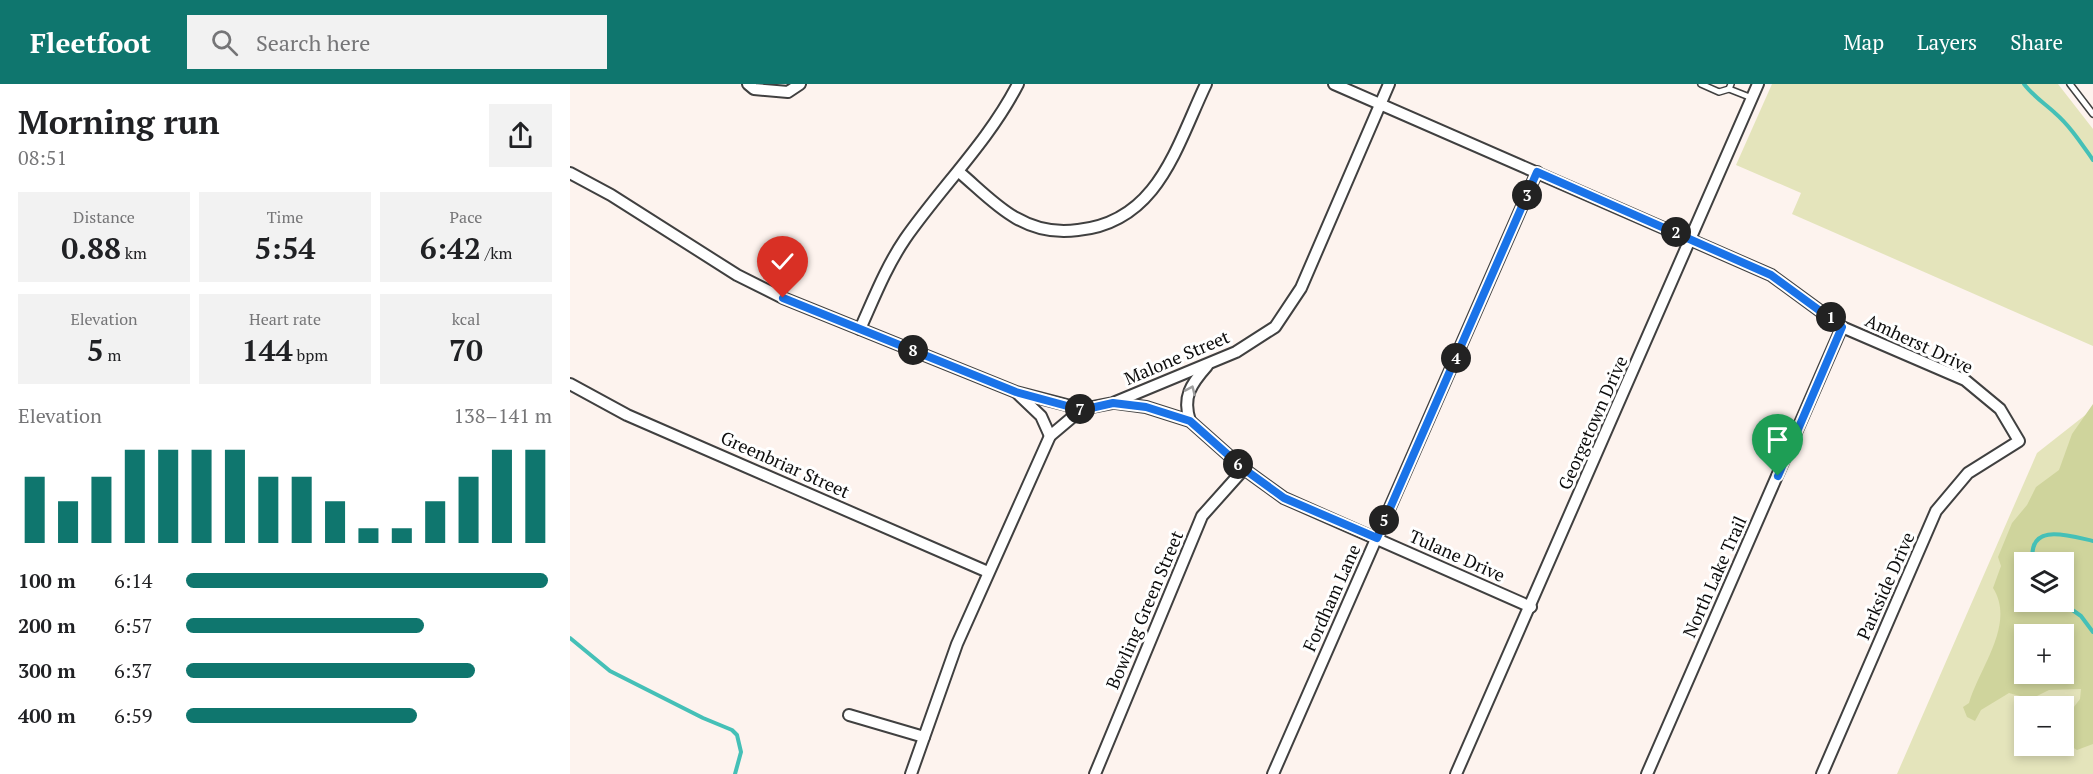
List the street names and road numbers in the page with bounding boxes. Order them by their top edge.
street label: Amherst Drive [1862,308,1977,379]
street label: Malone Street [1120,324,1233,390]
street label: Georgetown Drive [1552,352,1632,493]
street label: Greenbriar Street [717,425,854,503]
street label: North Lake Trail [1677,512,1752,641]
street label: Tulane Drive [1406,523,1509,587]
street label: Bowling Green Street [1100,526,1188,692]
street label: Parkside Drive [1851,528,1920,643]
street label: Fordham Lane [1297,540,1365,655]

